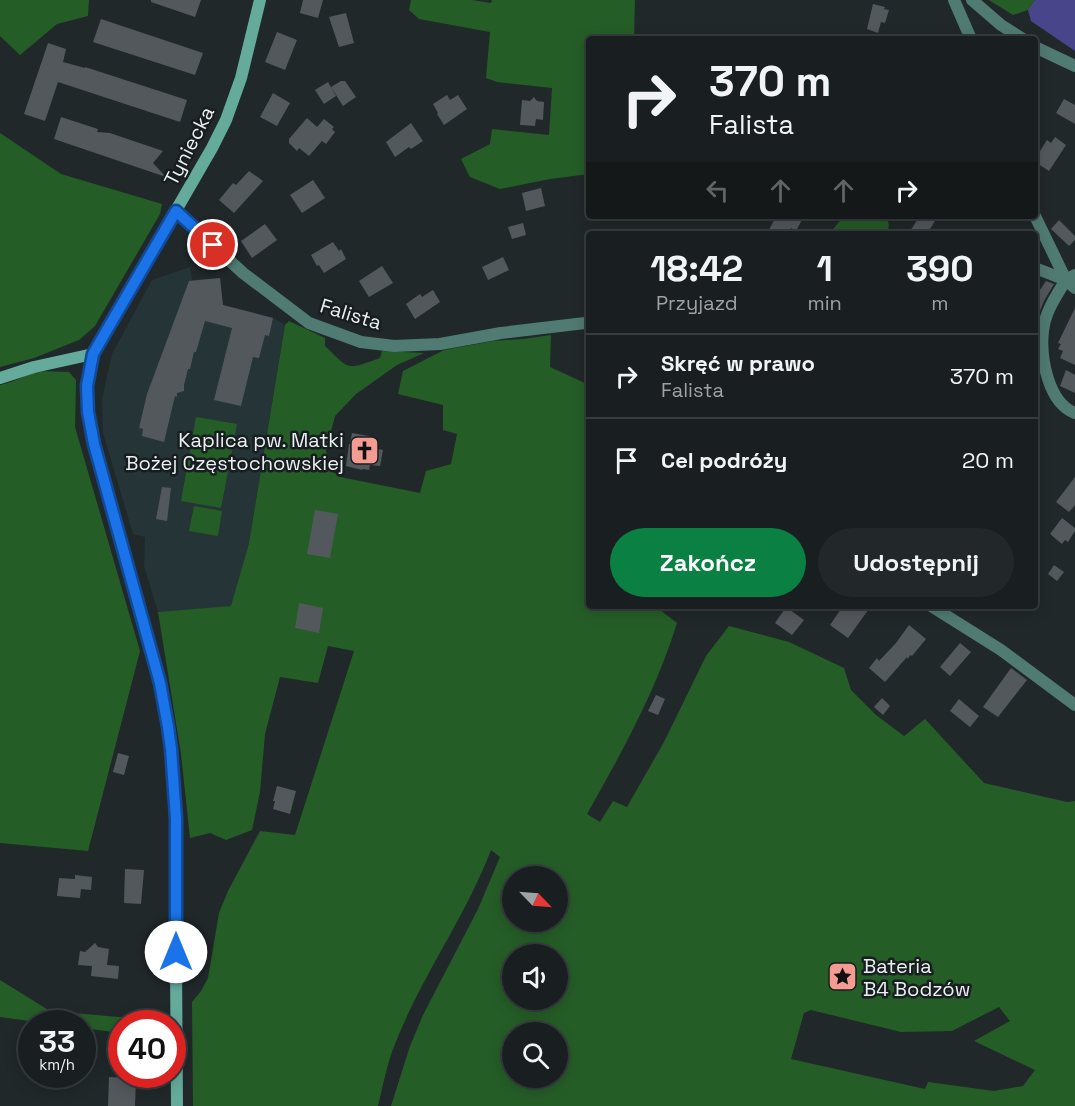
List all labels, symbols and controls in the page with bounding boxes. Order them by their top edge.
text: 370 m [709,55,831,108]
icon: right [610,60,688,138]
street label: Tyniecka [158,102,220,190]
text: Falista [709,107,794,142]
icon: left [701,174,734,207]
icon: ahead [764,174,797,207]
icon: ahead [827,174,860,207]
icon: right [890,174,923,207]
pin [187,219,238,270]
icon: arrive [196,228,229,261]
text: 18:42 [650,246,743,292]
text: 1 [817,246,833,292]
text: 390 [906,246,974,292]
text: Przyjazd [656,290,738,316]
text: min [808,290,842,316]
text: m [931,290,949,316]
street label: Falista [317,292,385,336]
text: Skręć w prawo [661,349,815,377]
icon: right [610,360,643,393]
text: 370 m [950,362,1014,390]
text: Falista [661,377,724,403]
place label: Kaplica pw. Matki Bożej Częstochowskiej [125,427,344,476]
church icon: Kaplica pw. Matki Bożej Częstochowskiej [349,435,381,467]
icon: arrive [610,444,643,477]
text: Cel podróży [661,446,787,474]
text: 20 m [962,446,1014,474]
button: Zakończ [610,528,806,597]
button: Udostępnij [818,528,1014,597]
north arrow [502,866,568,932]
map controls [502,866,568,1088]
position arrow [144,920,208,984]
button: sound [502,944,568,1010]
place label: Bateria B4 Bodzów [863,953,971,1002]
place icon: Bateria B4 Bodzów [826,961,858,993]
speed limit sign: 40 [108,1010,186,1088]
text: 33 [39,1022,75,1061]
button: search [502,1022,568,1088]
text: km/h [39,1055,75,1074]

